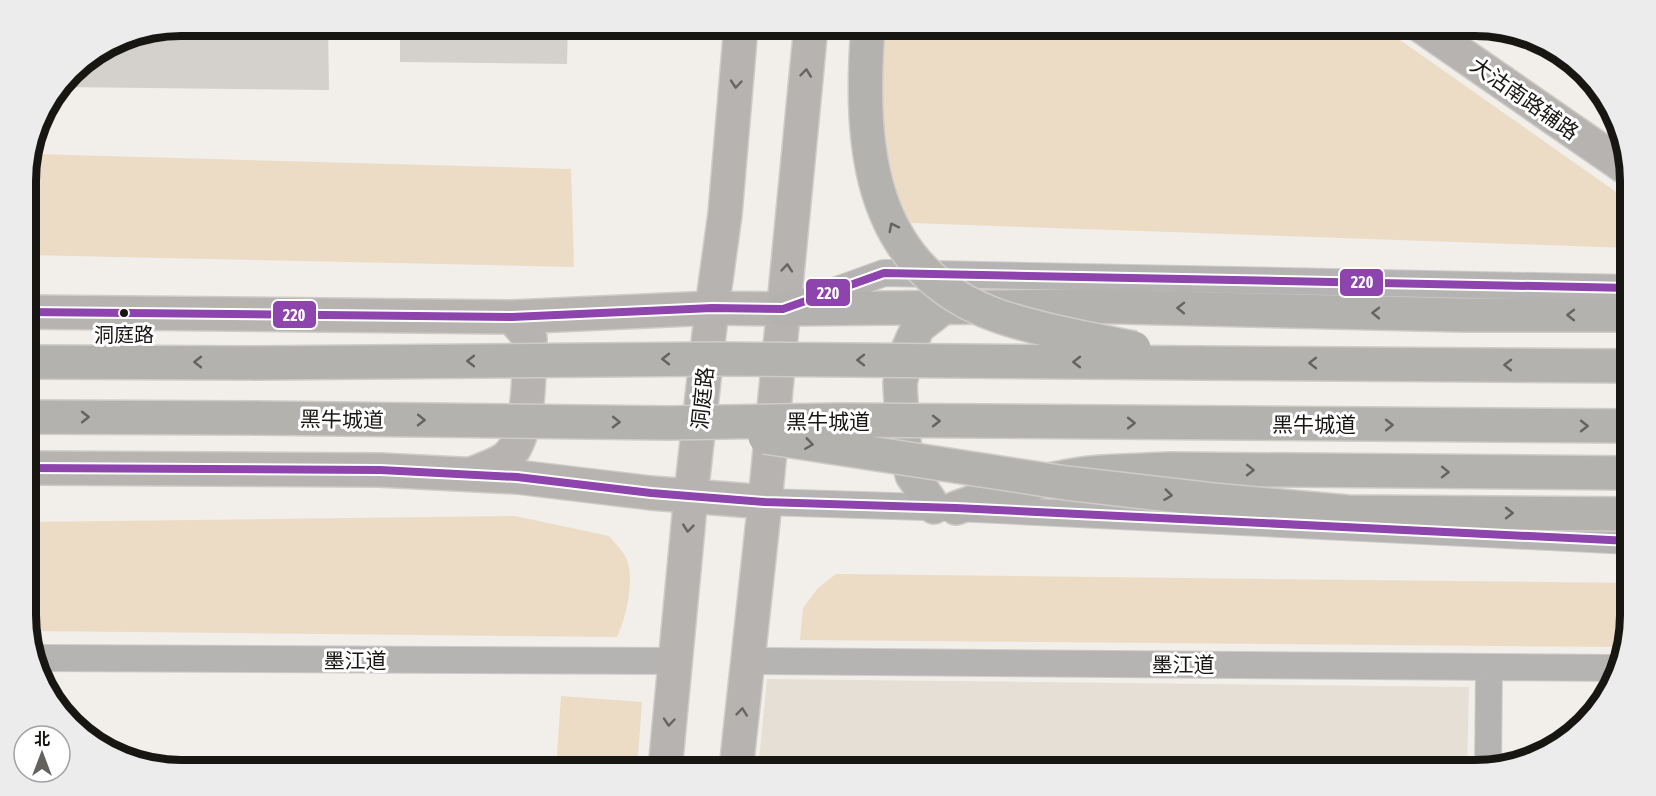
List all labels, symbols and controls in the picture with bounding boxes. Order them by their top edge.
street label: 大沽南路辅路 [1467,52,1583,144]
one-way arrow [799,69,812,78]
one-way arrow [730,79,743,88]
one-way arrow [889,223,900,234]
one-way arrow [780,263,793,272]
line badge: 220 [1339,268,1384,297]
text: 220 [1351,273,1374,291]
line badge: 220 [805,278,851,307]
text: 220 [817,284,840,302]
line badge: 220 [272,300,317,329]
one-way arrow [1177,302,1186,314]
text: 220 [283,306,306,324]
one-way arrow [1372,306,1381,319]
marker: 洞庭路 [118,307,130,319]
one-way arrow [1567,309,1576,321]
place label: 洞庭路 [94,323,154,346]
one-way arrow [662,353,671,365]
one-way arrow [857,354,866,366]
one-way arrow [467,355,476,367]
one-way arrow [193,356,202,368]
one-way arrow [1073,356,1082,368]
one-way arrow [1309,357,1318,369]
one-way arrow [1504,359,1513,371]
street label: 洞庭路 [687,365,717,431]
street label: 黑牛城道 [300,406,384,432]
street label: 黑牛城道 [786,409,870,433]
one-way arrow [80,411,89,423]
street label: 黑牛城道 [1272,412,1356,436]
one-way arrow [416,414,425,426]
one-way arrow [932,415,941,427]
one-way arrow [611,416,620,428]
one-way arrow [1127,417,1136,429]
one-way arrow [1385,419,1394,431]
one-way arrow [1580,420,1589,432]
one-way arrow [804,437,813,449]
one-way arrow [1245,464,1254,476]
one-way arrow [1440,466,1449,478]
one-way arrow [1164,488,1173,501]
one-way arrow [1505,507,1514,519]
one-way arrow [682,524,695,533]
street label: 墨江道 [324,648,387,672]
street label: 墨江道 [1152,652,1215,676]
one-way arrow [735,708,748,717]
one-way arrow [663,718,676,727]
north arrow [12,724,72,784]
text: 北 [34,730,50,748]

